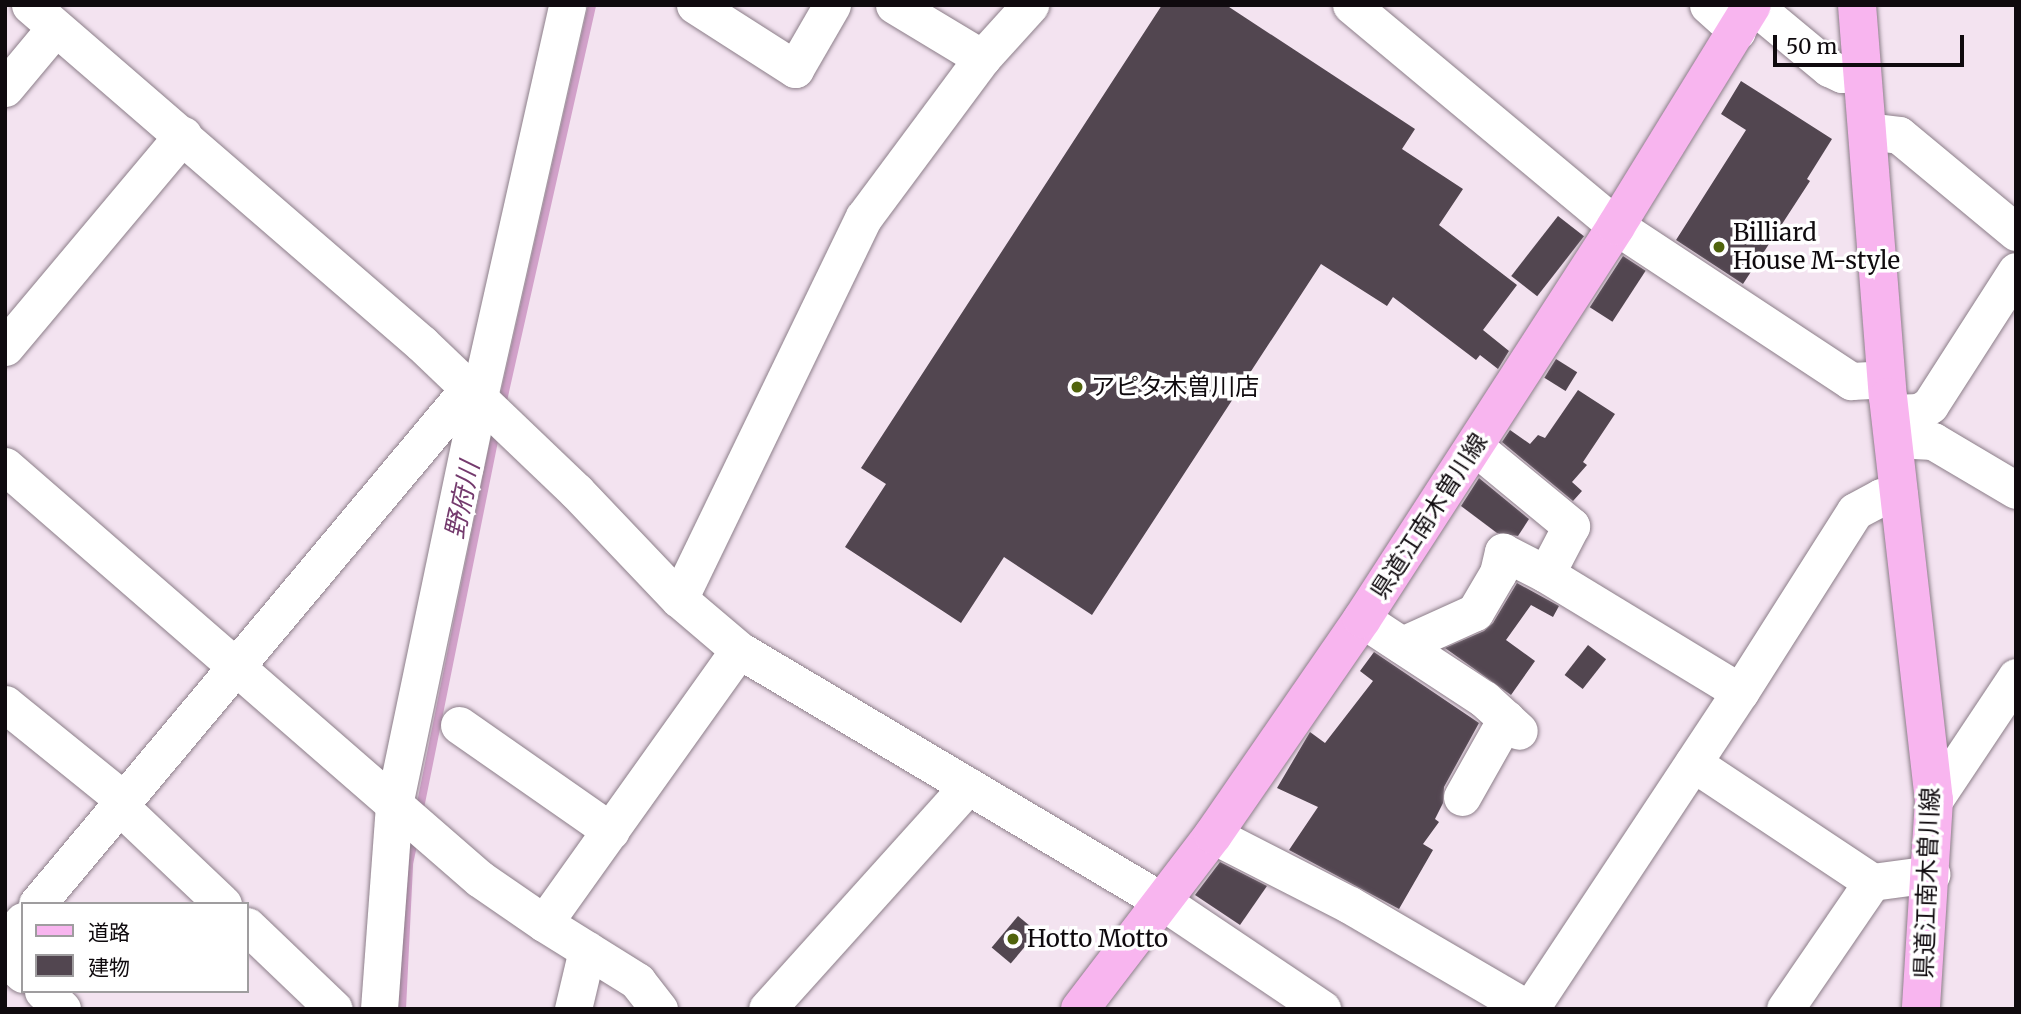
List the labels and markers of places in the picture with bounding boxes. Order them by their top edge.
place label: Billiard House M-style [1733,219,1900,275]
marker: Billiard House M-style [1711,239,1727,255]
place label: アピタ木曽川店 [1091,373,1259,401]
marker: アピタ木曽川店 [1069,379,1085,395]
place label: Hotto Motto [1027,925,1168,953]
marker: Hotto Motto [1005,931,1021,947]

